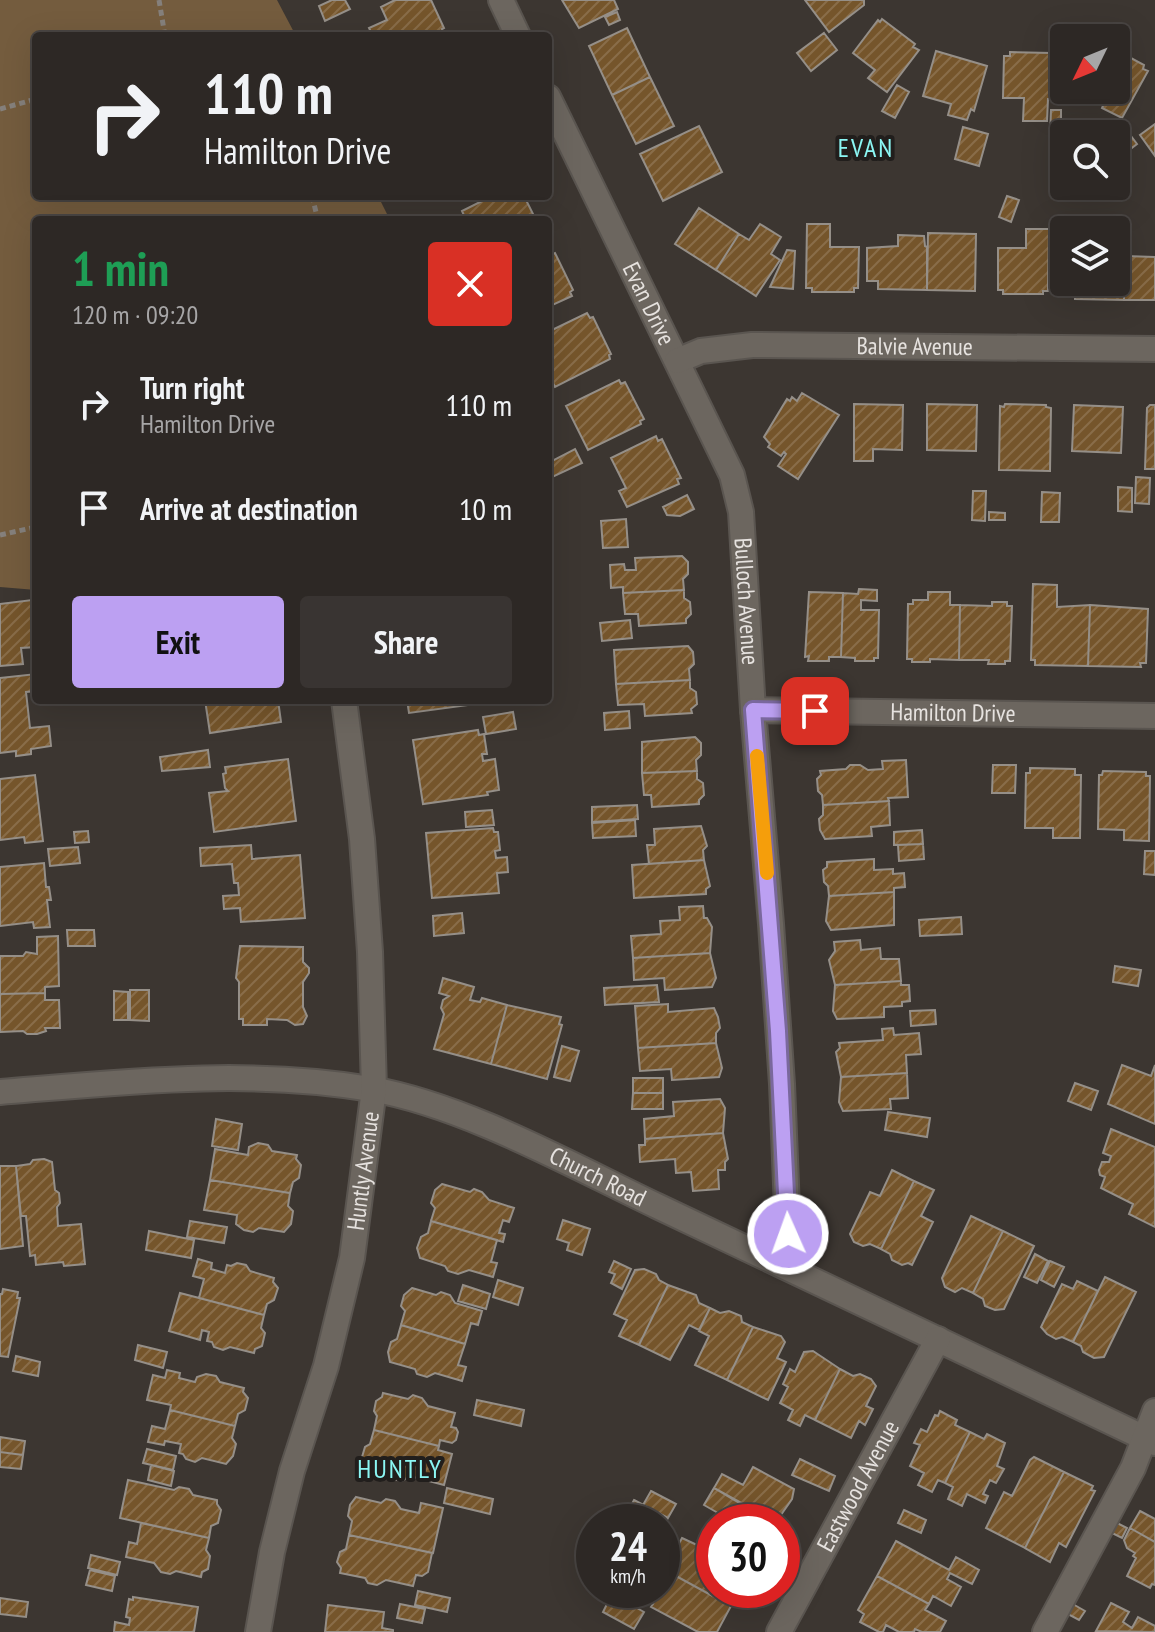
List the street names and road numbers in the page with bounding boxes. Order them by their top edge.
street label: Evan Drive [616,257,682,350]
street label: Balvie Avenue [856,330,973,362]
street label: Bulloch Avenue [728,537,766,666]
street label: Hamilton Drive [890,696,1016,729]
street label: Huntly Avenue [340,1109,386,1232]
street label: Church Road [545,1140,651,1213]
street label: Eastwood Avenue [810,1415,906,1557]

